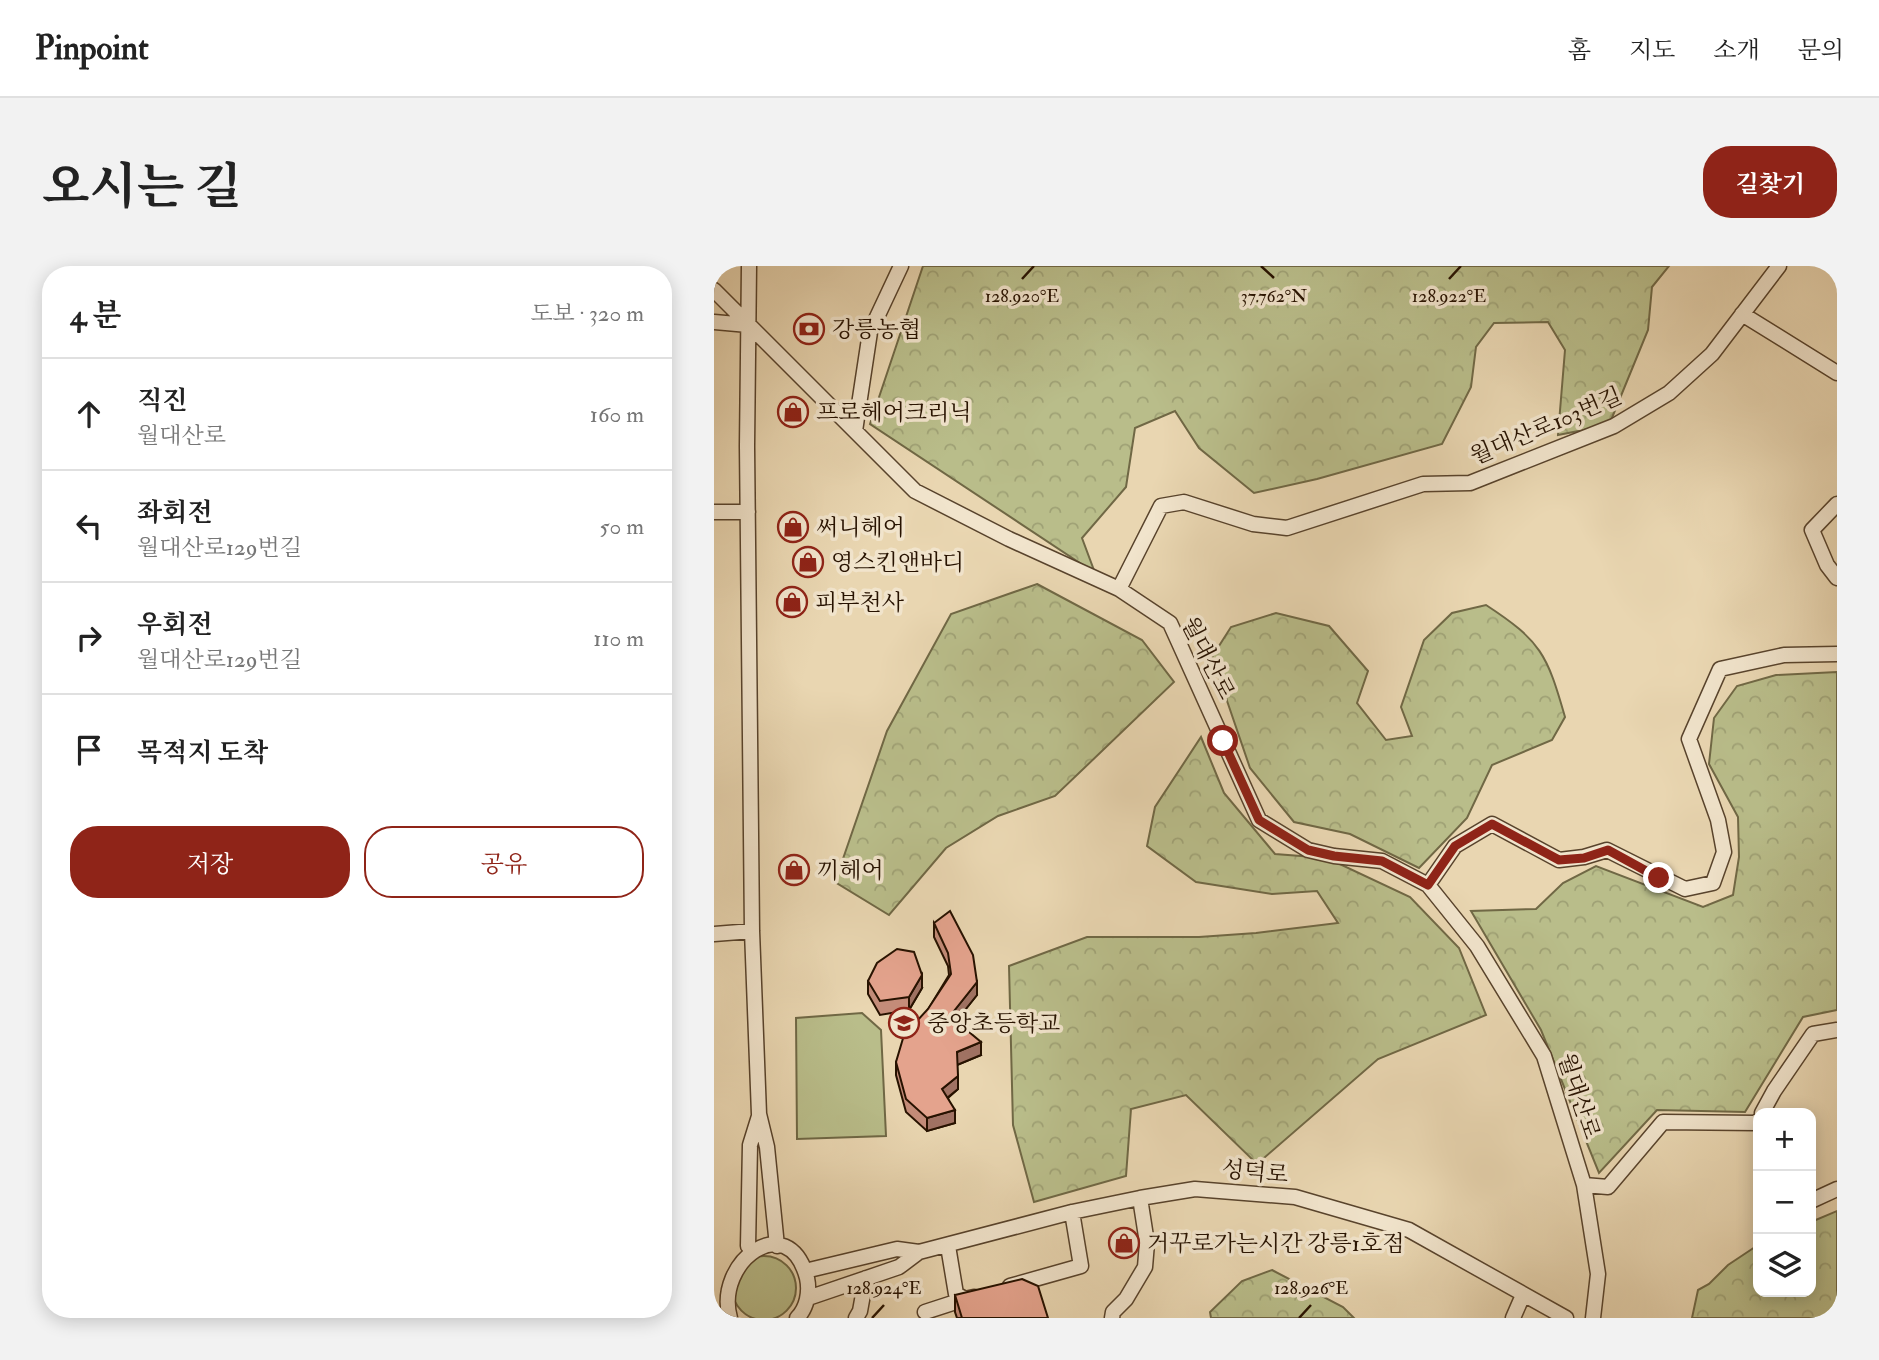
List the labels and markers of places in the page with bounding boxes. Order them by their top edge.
bank icon: 강릉농협 [792,312,826,346]
place label: 강릉농협 [832,315,921,344]
shop icon: 프로헤어크리닉 [776,395,810,429]
place label: 프로헤어크리닉 [816,398,972,427]
shop icon: 써니헤어 [776,510,810,544]
place label: 써니헤어 [816,513,905,542]
shop icon: 영스킨앤바디 [791,545,825,579]
place label: 영스킨앤바디 [831,548,964,577]
shop icon: 피부천사 [775,585,809,619]
place label: 피부천사 [815,588,905,617]
shop icon: 끼헤어 [777,853,811,887]
place label: 끼헤어 [817,856,884,885]
school or university icon: 중앙초등학교 [887,1006,921,1040]
place label: 중앙초등학교 [927,1009,1060,1038]
shop icon: 거꾸로가는시간 강릉1호점 [1107,1226,1141,1260]
place label: 거꾸로가는시간 강릉1호점 [1147,1229,1404,1258]

